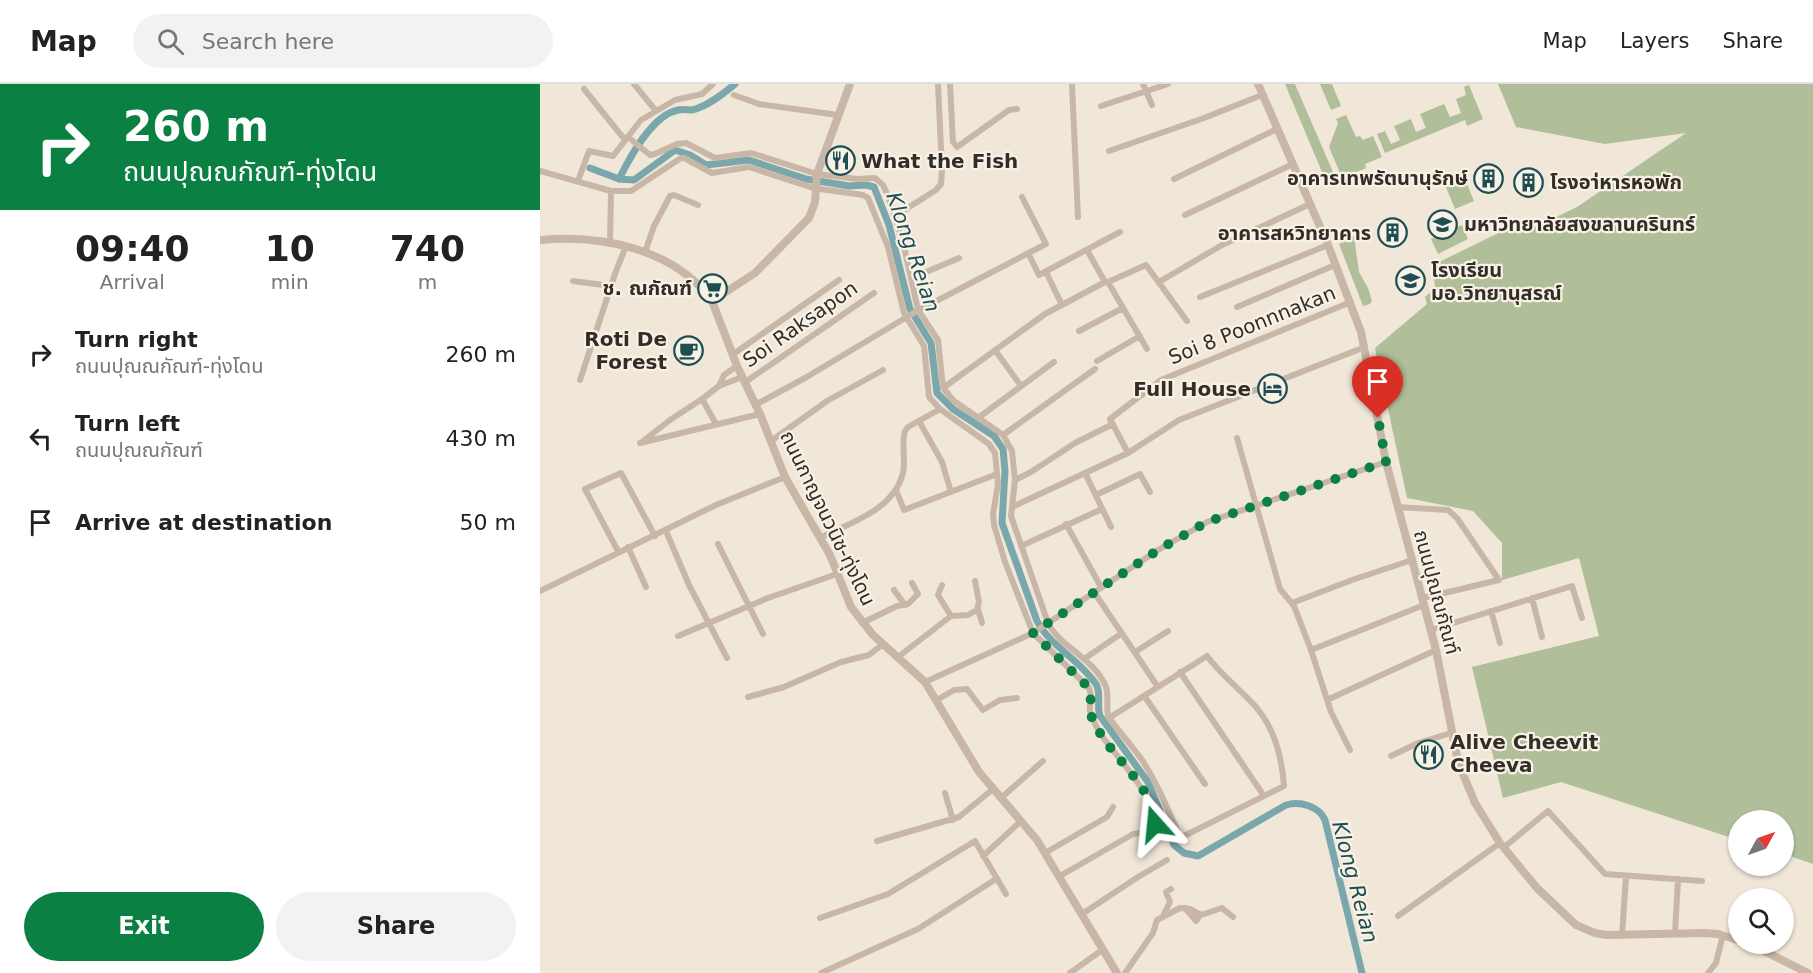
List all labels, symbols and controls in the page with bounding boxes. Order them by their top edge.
search box [133,14,553,68]
text: Map [30,25,97,58]
icon: search [154,25,187,58]
text: Search here [202,29,334,54]
text: Map [1543,29,1587,53]
text: Layers [1620,29,1689,53]
text: Share [1722,29,1783,53]
text: 260 m [123,102,269,151]
icon: right [24,108,102,186]
restaurant icon: What the Fish [824,145,856,177]
place label: What the Fish [861,149,1018,173]
text: ถนนปุณณกัณฑ์-ทุ่งโดน [123,156,377,187]
building icon: อาคารเทพรัตนานุรักษ์ [1473,162,1505,194]
place label: อาคารเทพรัตนานุรักษ์ [1287,166,1468,190]
building icon: โรงอา่หารหอพัก [1513,166,1545,198]
place label: โรงอา่หารหอพัก [1550,170,1682,194]
water label: Klong Reian [881,189,945,315]
school or university icon: มหาวิทยาลัยสงขลานครินทร์ [1427,208,1459,240]
place label: มหาวิทยาลัยสงขลานครินทร์ [1464,212,1695,236]
building icon: อาคารสหวิทยาคาร [1376,217,1408,249]
place label: อาคารสหวิทยาคาร [1218,221,1371,245]
text: 09:40 [75,228,190,269]
text: 10 [265,228,315,269]
text: 740 [390,228,465,269]
place label: โรงเรียน มอ.วิทยานุสรณ์ [1431,258,1562,305]
school or university icon: โรงเรียน มอ.วิทยานุสรณ์ [1394,265,1426,297]
text: Arrival [100,270,165,294]
text: min [271,270,309,294]
text: m [418,270,437,294]
supermarket icon: ช. ณกัณฑ์ [697,272,729,304]
place label: ช. ณกัณฑ์ [602,276,692,300]
street label: Soi Raksapon [738,276,862,372]
street label: Soi 8 Poonnnakan [1165,280,1339,370]
text: Turn right [75,327,198,352]
place label: Roti De Forest [584,327,667,374]
cafe icon: Roti De Forest [672,334,704,366]
icon: right [24,338,57,371]
text: 260 m [446,342,516,367]
text: ถนนปุณณกัณฑ์-ทุ่งโดน [75,354,263,378]
pin [1352,356,1403,418]
icon: arrive [1361,365,1394,398]
hotel icon: Full House [1256,373,1288,405]
place label: Full House [1133,377,1251,401]
text: Turn left [75,411,180,436]
icon: left [24,422,57,455]
text: 430 m [446,426,516,451]
street label: ถนนกาญจนวนิช-ทุ่งโดน [775,427,881,609]
text: ถนนปุณณกัณฑ์ [75,438,203,462]
icon: arrive [24,506,57,539]
text: Arrive at destination [75,510,332,535]
text: 50 m [460,510,516,535]
street label: ถนนปุณณกัณฑ์ [1409,527,1465,657]
place label: Alive Cheevit Cheeva [1450,730,1599,777]
restaurant icon: Alive Cheevit Cheeva [1413,738,1445,770]
position arrow [1123,792,1187,856]
north arrow [1728,810,1794,876]
map controls [1728,810,1794,954]
water label: Klong Reian [1327,818,1383,946]
button: search [1728,888,1794,954]
button: Exit [24,892,264,961]
button: Share [276,892,516,961]

